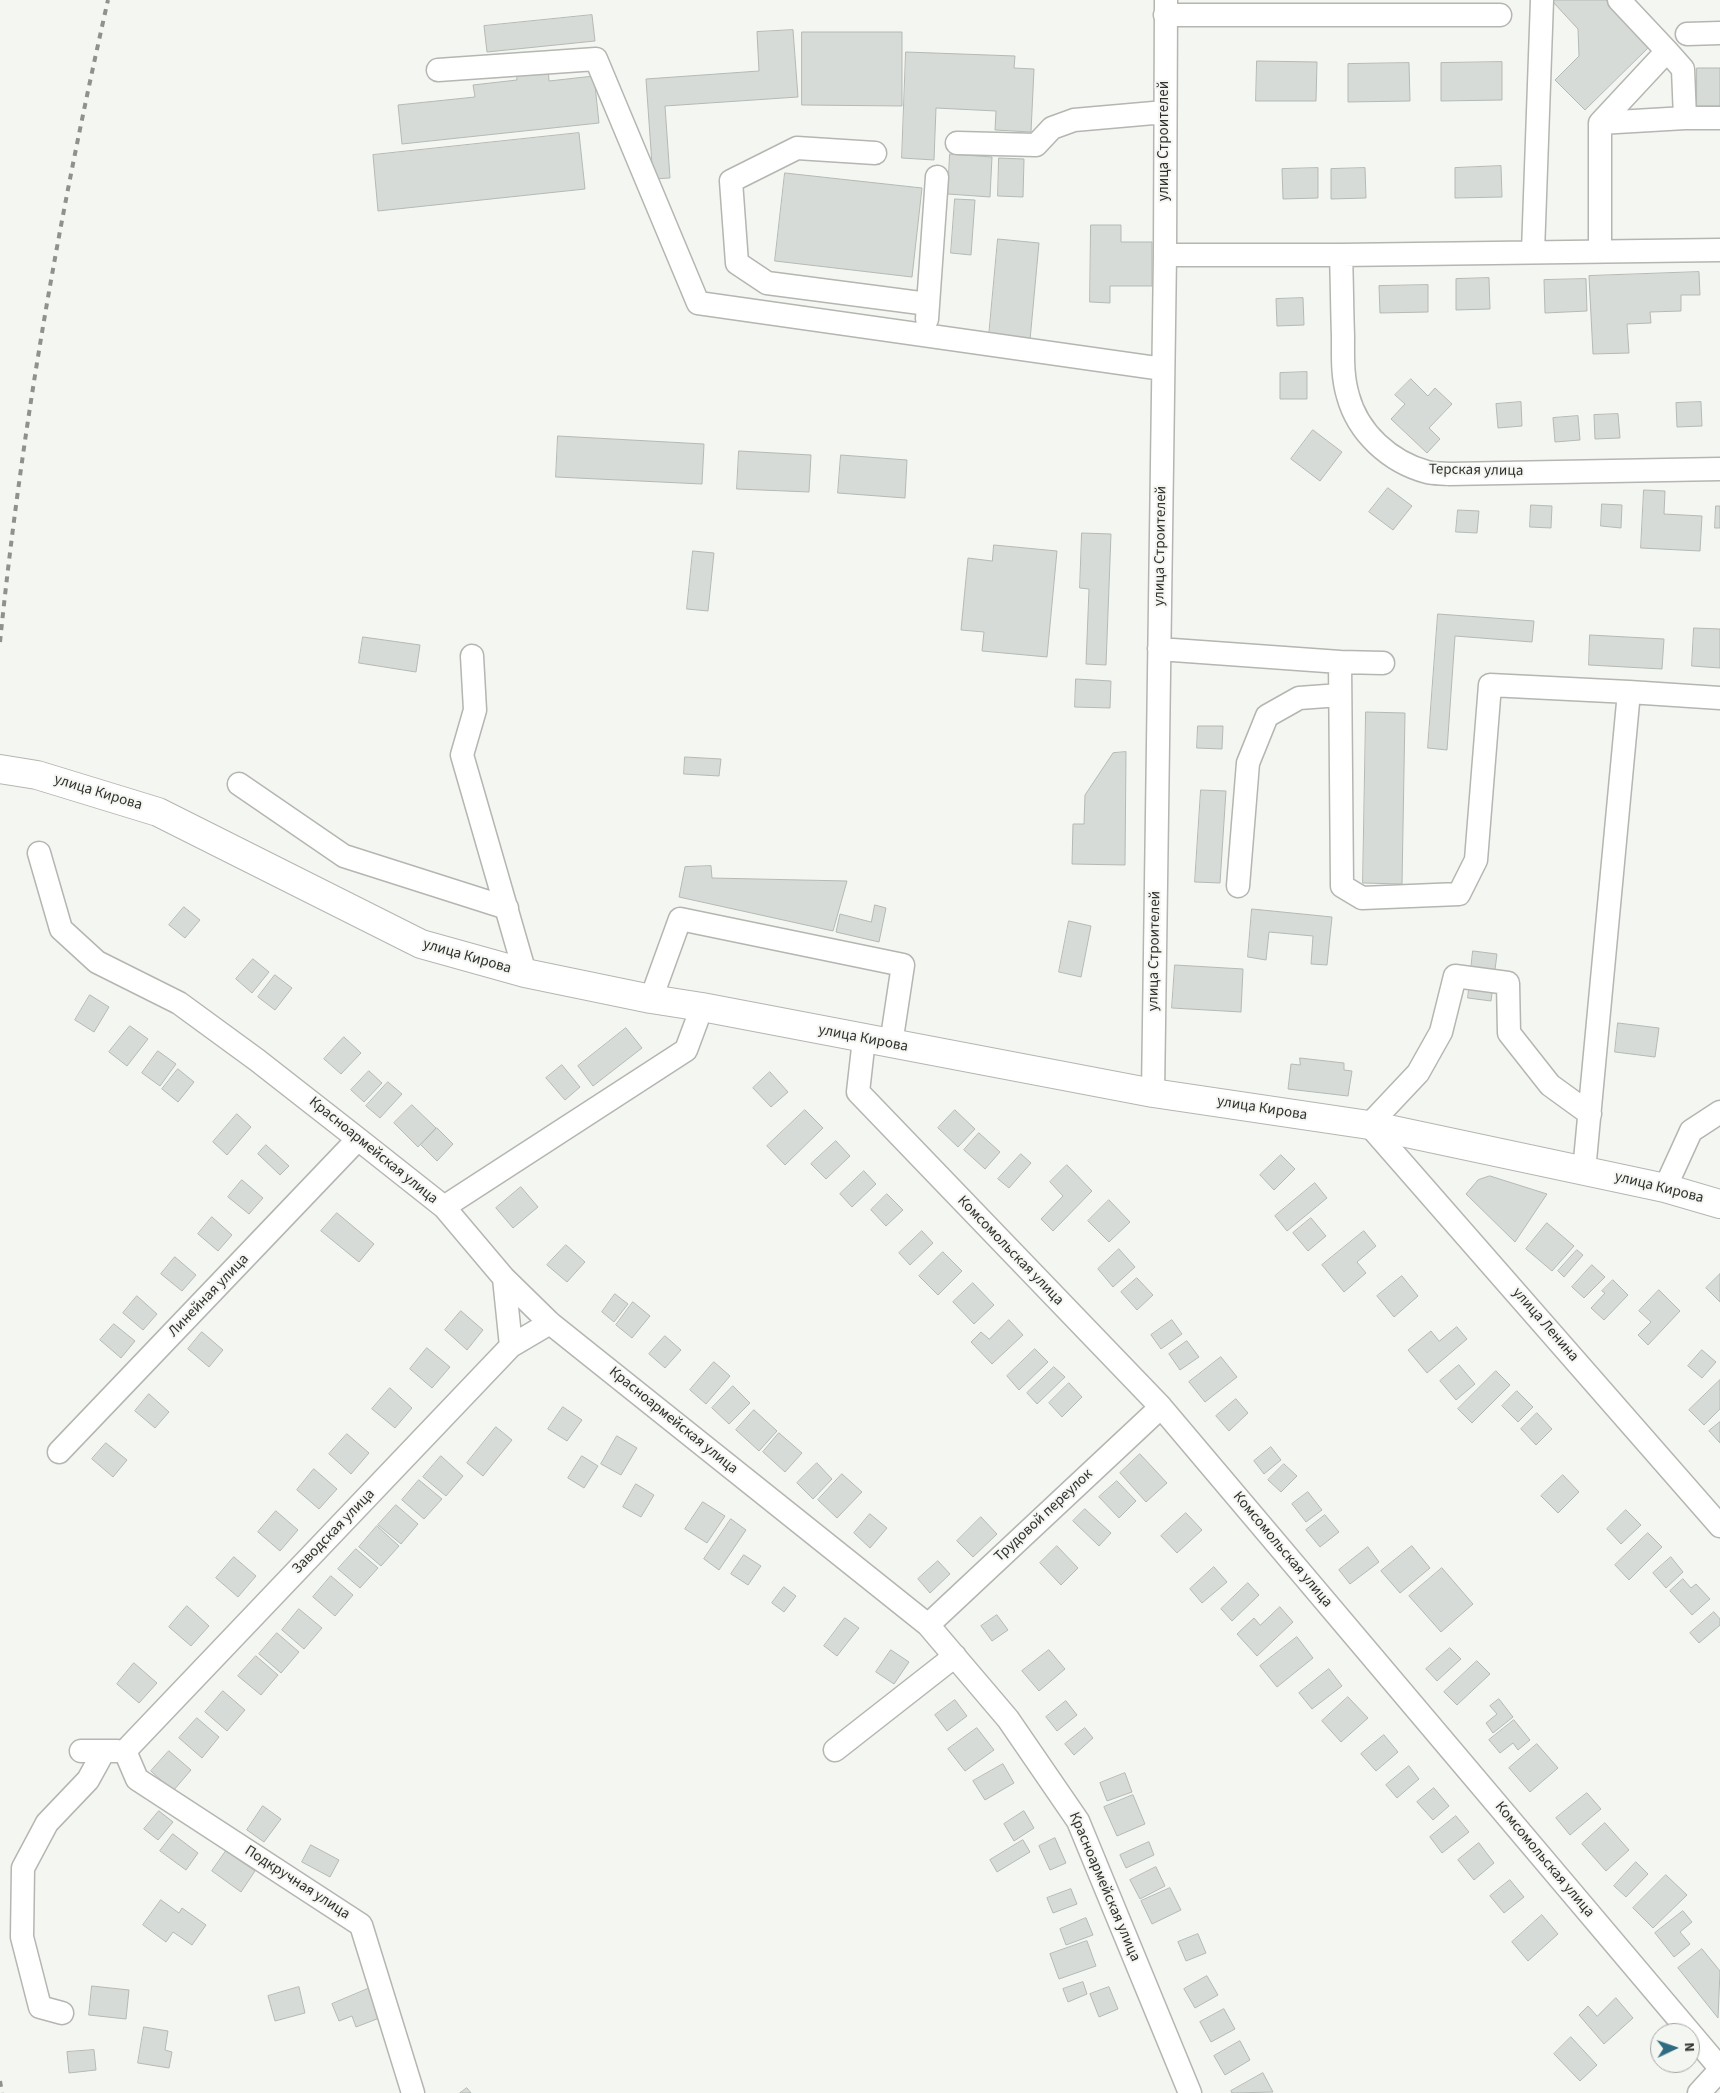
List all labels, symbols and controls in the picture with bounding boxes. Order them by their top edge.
street label: улица Строителей [1156,81,1174,201]
street label: Терская улица [1429,461,1523,481]
street label: улица Строителей [1151,486,1171,606]
street label: улица Кирова [52,771,144,815]
street label: улица Строителей [1145,891,1165,1011]
street label: улица Кирова [421,936,513,978]
street label: улица Кирова [817,1021,909,1057]
street label: Красноармейская улица [305,1093,441,1209]
street label: улица Кирова [1216,1093,1308,1125]
street label: улица Кирова [1613,1168,1705,1208]
street label: Комсомольская улица [953,1192,1067,1310]
street label: Линейная улица [165,1251,253,1341]
street label: улица Ленина [1508,1284,1582,1366]
street label: Красноармейская улица [605,1363,741,1479]
street label: Трудовой переулок [991,1466,1097,1566]
street label: Заводская улица [289,1486,379,1578]
street label: Комсомольская улица [1228,1488,1336,1612]
street label: Комсомольская улица [1490,1798,1598,1922]
street label: Красноармейская улица [1064,1810,1144,1964]
street label: Подкручная улица [241,1842,353,1924]
north arrow [1650,2023,1700,2073]
text: N [1679,2042,1699,2052]

